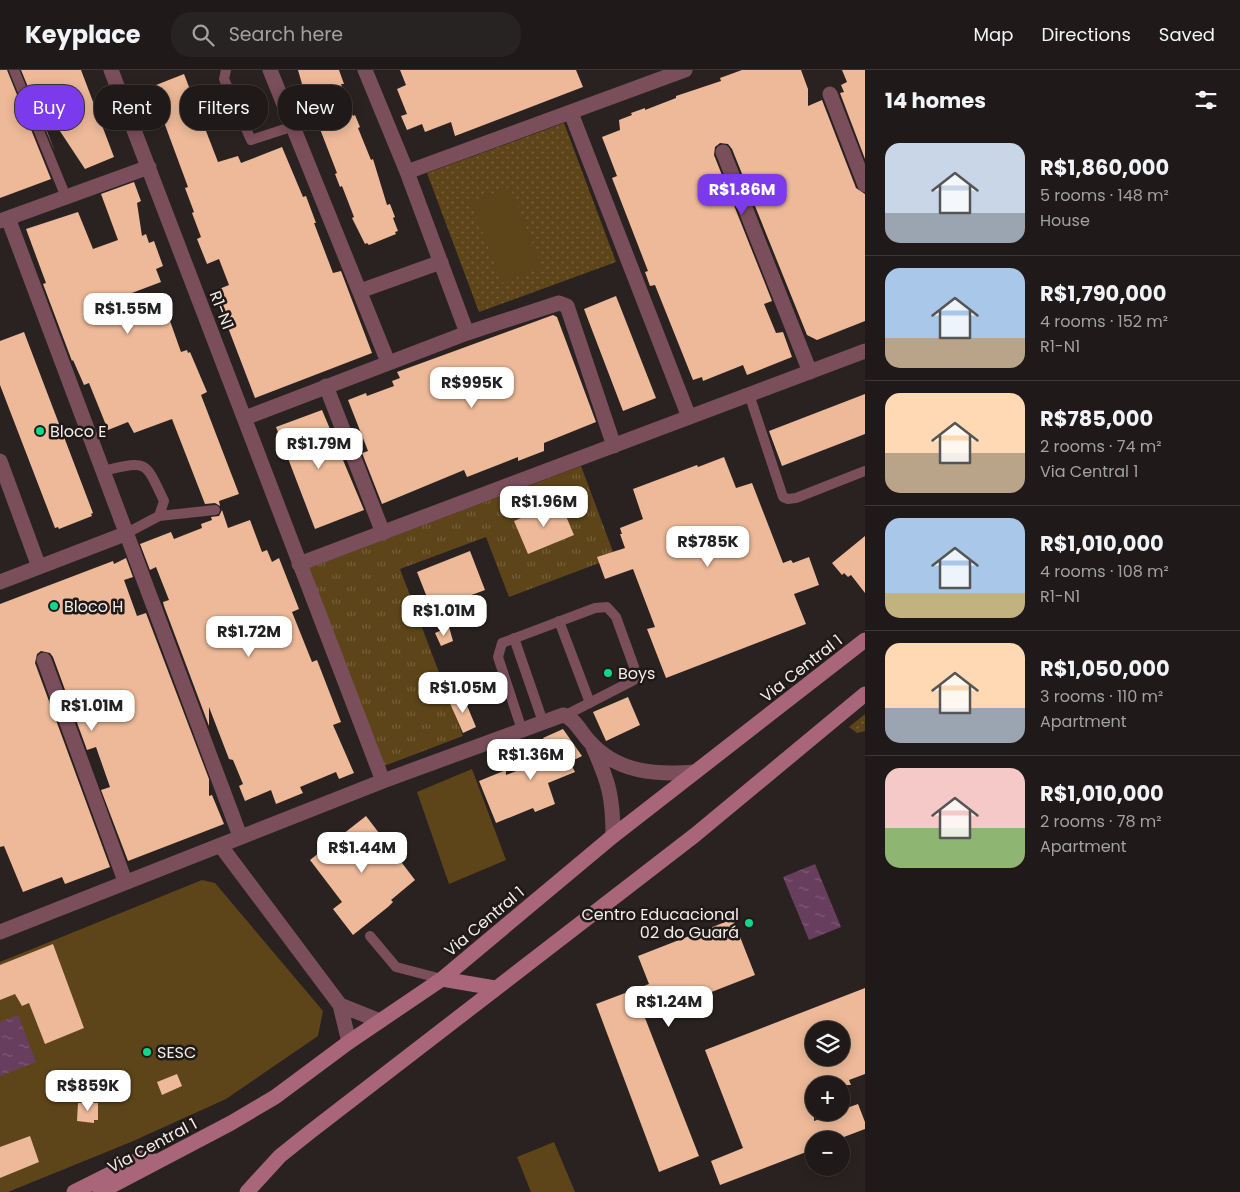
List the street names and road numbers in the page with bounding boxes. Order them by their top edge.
street label: R1-N1 [204,287,239,333]
street label: Via Central 1 [755,629,847,708]
street label: Via Central 1 [439,881,529,962]
street label: Via Central 1 [103,1112,201,1179]

